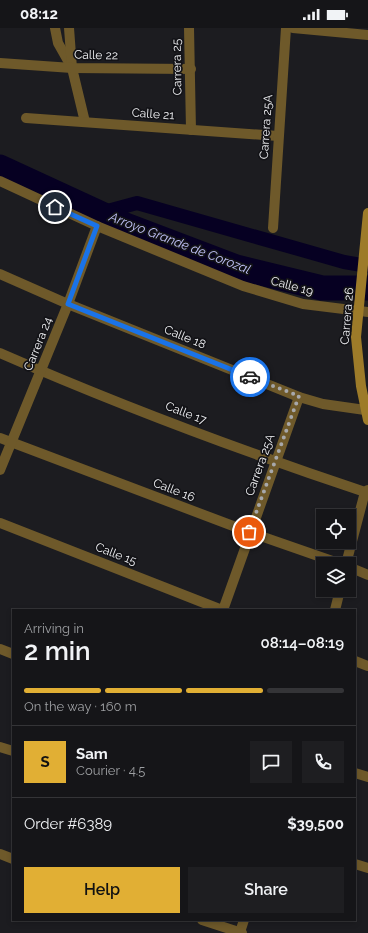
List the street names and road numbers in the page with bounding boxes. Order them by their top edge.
street label: Carrera 25 [169,38,184,95]
street label: Calle 22 [74,48,118,62]
street label: Carrera 25A [257,94,275,160]
street label: Calle 21 [131,106,175,122]
street label: Calle 19 [269,274,315,298]
street label: Carrera 26 [338,287,356,345]
street label: Carrera 24 [21,315,55,373]
street label: Calle 18 [162,322,208,352]
street label: Calle 17 [163,399,209,427]
street label: Carrera 25A [242,432,278,498]
street label: Calle 16 [151,476,197,504]
street label: Calle 15 [93,540,139,568]

